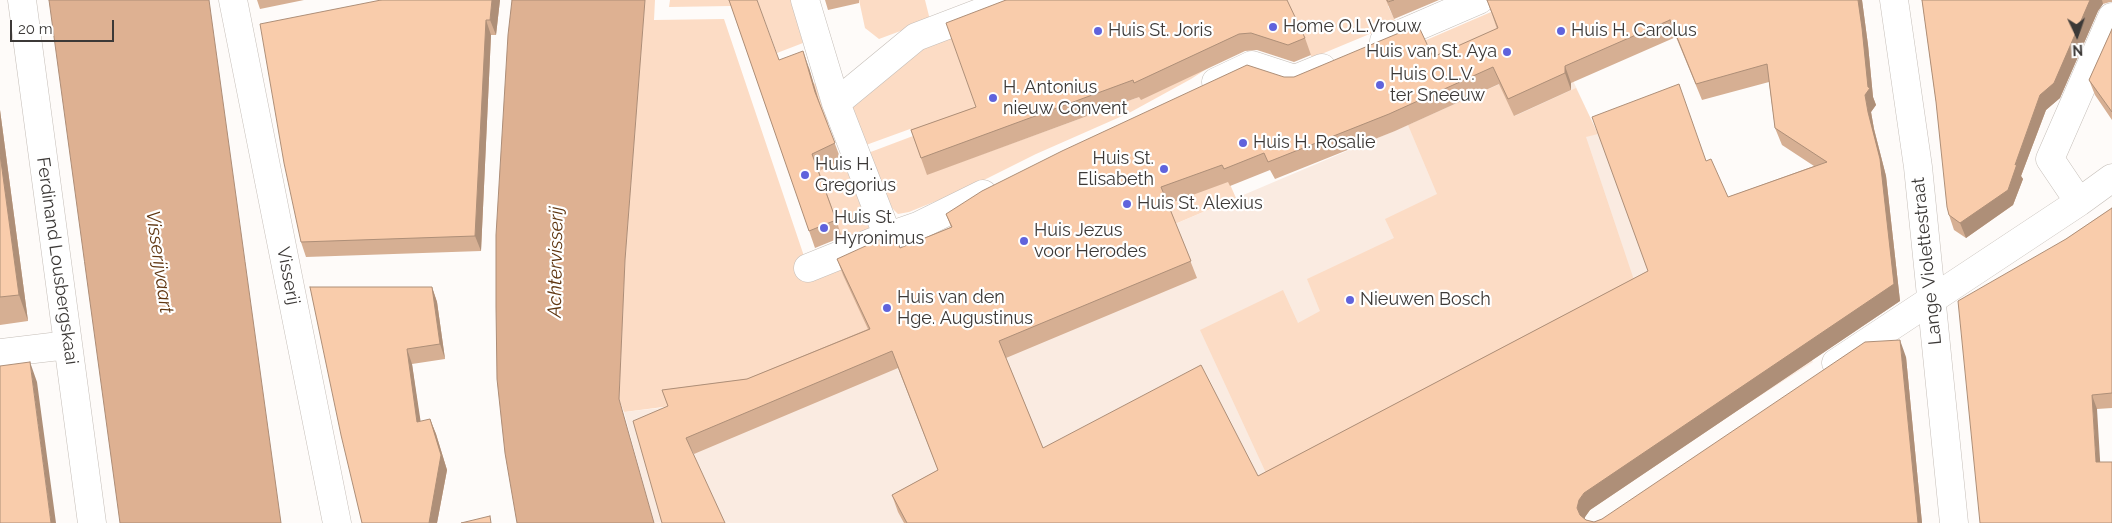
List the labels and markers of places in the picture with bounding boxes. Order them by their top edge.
place label: Home O.L.Vrouw [1283,16,1421,38]
place label: Huis St. Joris [1108,20,1212,42]
place label: Huis H. Carolus [1571,20,1697,42]
marker: Home O.L.Vrouw [1267,21,1279,33]
marker: Huis St. Joris [1092,25,1104,37]
marker: Huis H. Carolus [1555,25,1567,37]
place label: Huis van St. Aya [1366,41,1497,63]
marker: Huis van St. Aya [1501,46,1513,58]
place label: Huis O.L.V. ter Sneeuw [1390,64,1485,106]
place label: H. Antonius nieuw Convent [1003,77,1128,120]
marker: Huis O.L.V. ter Sneeuw [1374,79,1386,91]
marker: H. Antonius nieuw Convent [987,92,999,104]
place label: Huis H. Rosalie [1253,132,1376,154]
marker: Huis H. Rosalie [1237,137,1249,149]
place label: Huis St. Elisabeth [1078,148,1154,190]
place label: Huis H. Gregorius [815,154,896,196]
marker: Huis St. Elisabeth [1158,163,1170,175]
marker: Huis H. Gregorius [799,169,811,181]
place label: Huis St. Alexius [1137,193,1263,215]
marker: Huis St. Alexius [1121,198,1133,210]
place label: Huis St. Hyronimus [834,207,924,250]
place label: Huis Jezus voor Herodes [1034,220,1146,262]
marker: Huis St. Hyronimus [818,222,830,234]
marker: Huis Jezus voor Herodes [1018,235,1030,247]
place label: Huis van den Hge. Augustinus [897,287,1033,330]
place label: Nieuwen Bosch [1360,289,1491,311]
marker: Nieuwen Bosch [1344,294,1356,306]
marker: Huis van den Hge. Augustinus [881,302,893,314]

